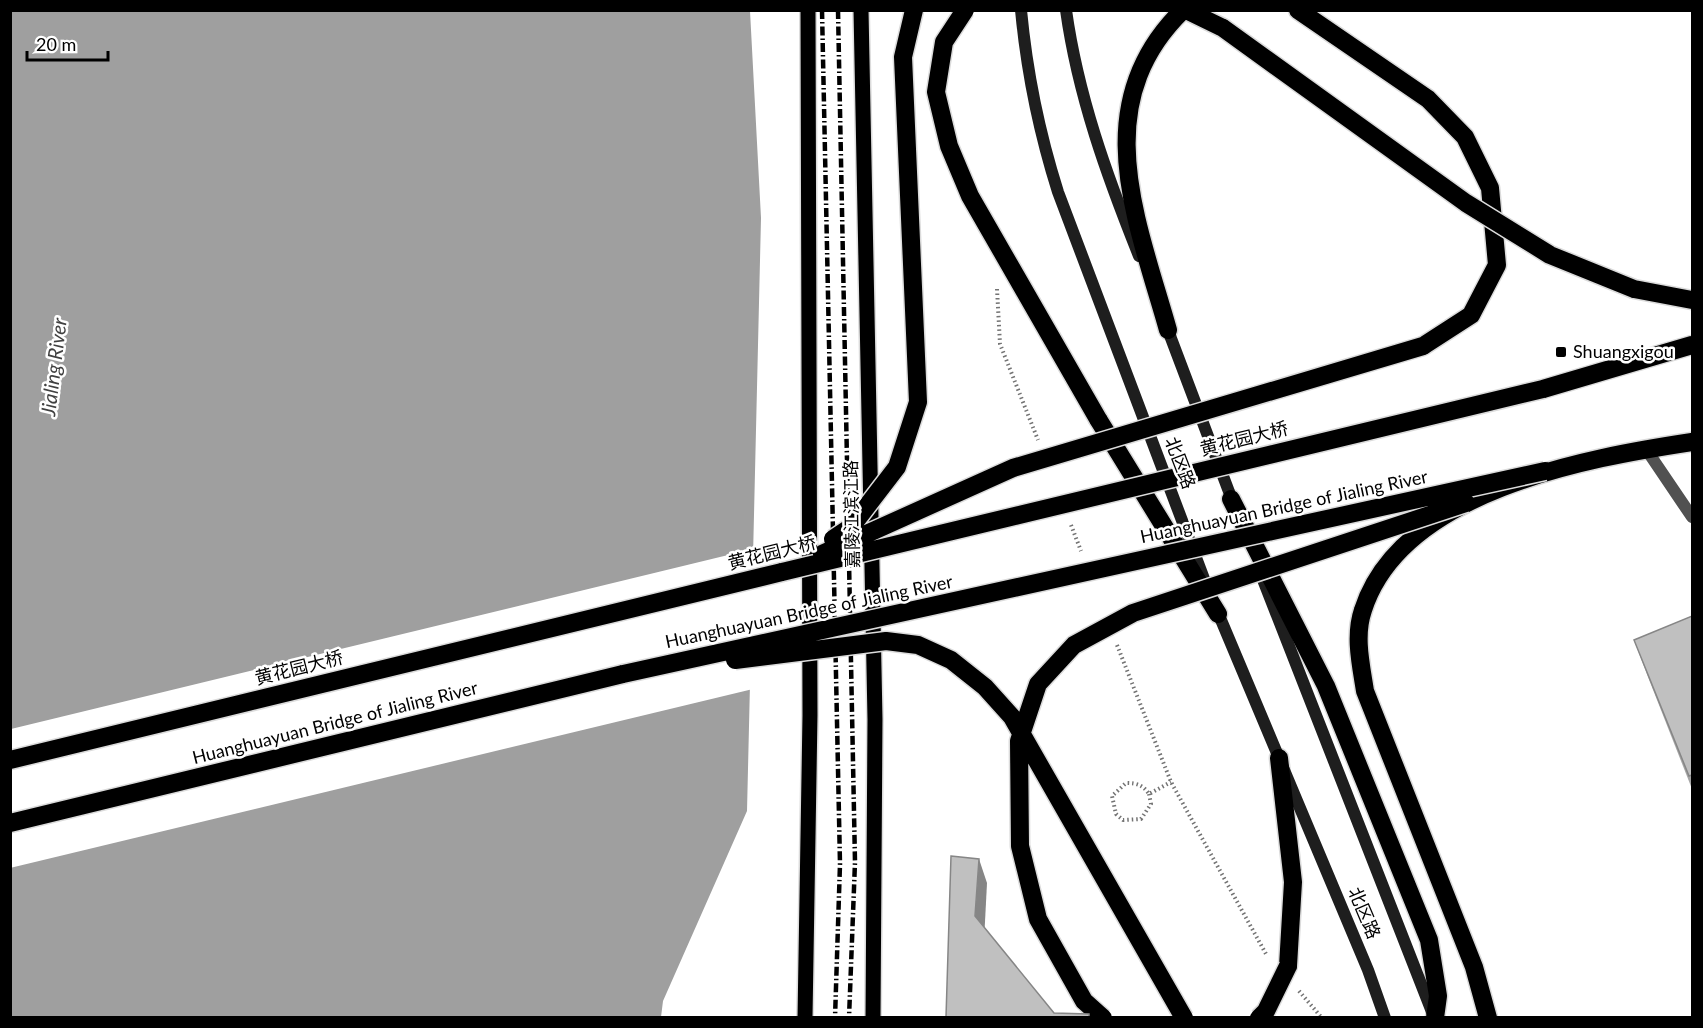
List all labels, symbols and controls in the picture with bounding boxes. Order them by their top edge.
scale bar [27,24,108,62]
text: 20 m [36,33,76,55]
water label: Jialing River [35,315,71,418]
place label: Shuangxigou [1573,340,1674,362]
marker: Shuangxigou [1554,345,1568,359]
street label: 黄花园大桥 [1197,416,1290,460]
street label: 北区路 [1161,433,1201,492]
street label: 嘉陵江滨江路 [839,460,863,568]
street label: Huanghuayuan Bridge of Jialing River [1138,465,1430,547]
street label: 黄花园大桥 [725,530,818,574]
street label: Huanghuayuan Bridge of Jialing River [663,570,955,652]
street label: 黄花园大桥 [252,645,345,689]
street label: Huanghuayuan Bridge of Jialing River [190,676,480,768]
street label: 北区路 [1344,883,1386,942]

